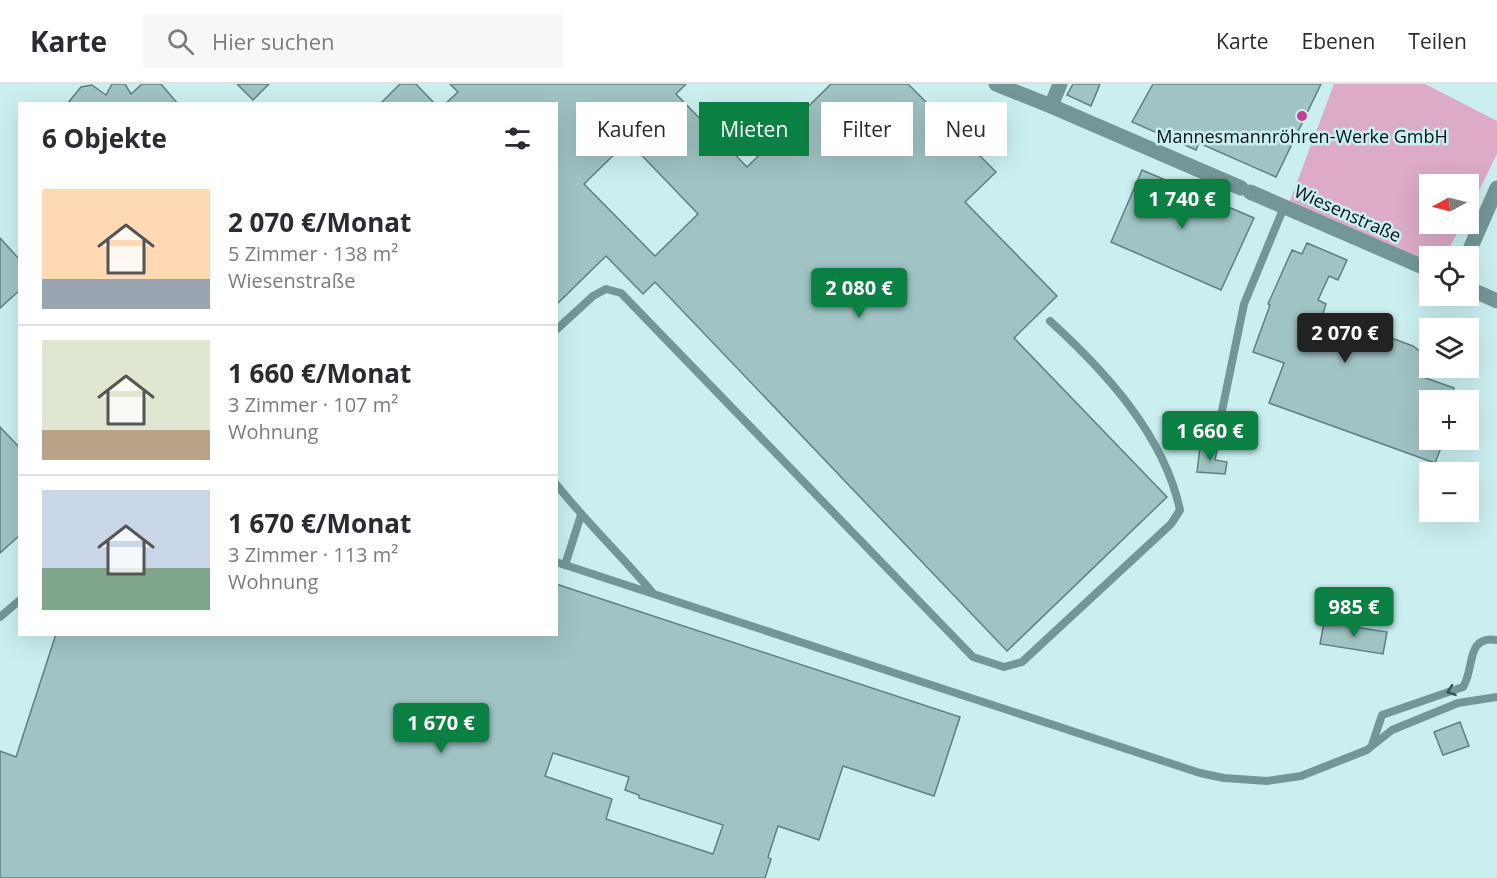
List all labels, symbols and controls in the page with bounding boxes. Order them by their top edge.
search box [143,14,563,68]
text: Karte [30,22,107,60]
icon: search [164,25,197,58]
text: Hier suchen [212,26,335,56]
text: Karte [1216,27,1269,55]
text: Ebenen [1302,27,1375,55]
text: Teilen [1408,27,1467,55]
chip: Kaufen [576,102,687,156]
chip: Mieten [699,102,809,156]
chip: Filter [821,102,913,156]
chip: Neu [925,102,1007,156]
marker: Mannesmannröhren-Werke GmbH [1295,109,1309,123]
text: 6 Objekte [42,120,167,156]
icon: filters [501,122,534,155]
place label: Mannesmannröhren-Werke GmbH [1156,124,1448,148]
north arrow [1419,174,1479,234]
map controls [1419,174,1479,522]
pin: 1 740 € [1127,179,1237,230]
street label: Wiesenstraße [1291,179,1405,247]
text: 1 740 € [1148,185,1216,212]
text: 2 070 €/Monat [228,204,411,240]
icon: home [90,213,162,285]
text: 5 Zimmer · 138 m² [228,240,398,267]
button: locate [1419,246,1479,306]
text: Wiesenstraße [228,267,355,294]
pin: 2 080 € [804,268,914,319]
text: 2 080 € [825,274,893,301]
pin: 2 070 € [1290,313,1400,364]
button: layers [1419,318,1479,378]
text: 2 070 € [1311,319,1379,346]
text: 1 660 €/Monat [228,355,411,391]
icon: home [90,364,162,436]
button: + [1419,390,1479,450]
text: 3 Zimmer · 107 m² [228,391,398,418]
pin: 1 660 € [1155,411,1265,462]
text: 1 660 € [1176,417,1244,444]
text: Wohnung [228,418,318,445]
button: − [1419,462,1479,522]
text: 1 670 €/Monat [228,505,411,541]
icon: home [90,514,162,586]
text: 3 Zimmer · 113 m² [228,541,398,568]
text: Wohnung [228,568,318,595]
pin: 985 € [1312,587,1396,638]
text: 985 € [1329,593,1379,620]
one-way arrow [1447,684,1457,697]
pin: 1 670 € [386,703,496,754]
text: 1 670 € [407,709,475,736]

